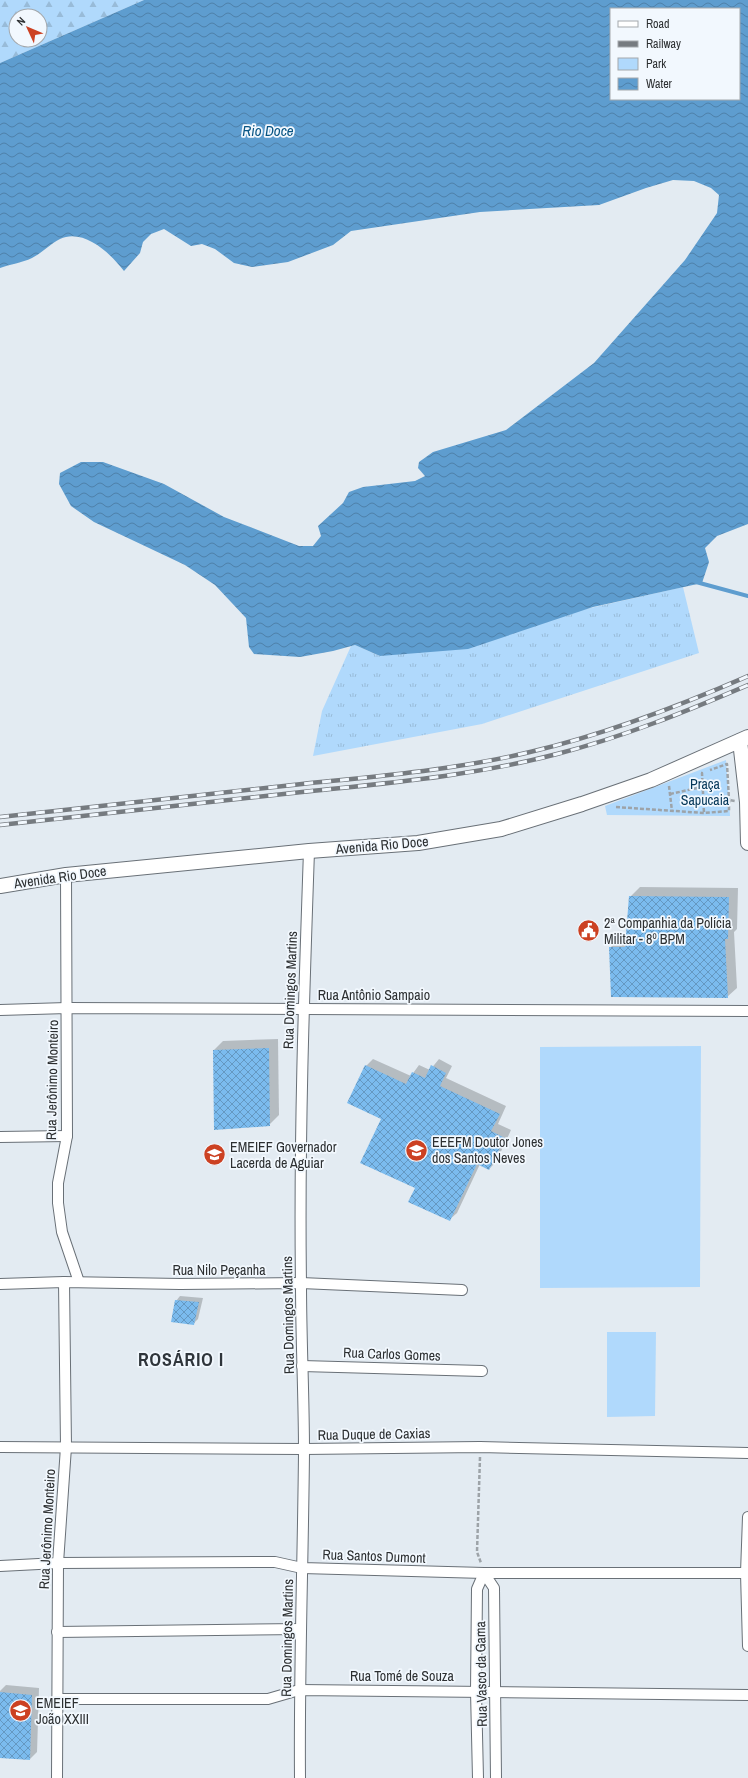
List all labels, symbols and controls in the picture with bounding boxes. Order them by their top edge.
north arrow [8,8,48,48]
legend [610,8,740,100]
text: N [14,14,28,28]
text: Road [646,16,670,32]
text: Railway [646,36,681,52]
text: Park [646,56,666,72]
text: Water [646,76,673,92]
water label: Rio Doce [242,120,294,141]
park label: Praça Sapucaia [681,775,730,809]
street label: Avenida Rio Doce [334,832,429,858]
street label: Avenida Rio Doce [12,862,107,893]
place label: 2ª Companhia da Polícia Militar - 8º BPM [604,914,732,948]
public building icon: 2ª Companhia da Polícia Militar - 8º BPM [575,918,601,944]
street label: Rua Domingos Martins [279,930,301,1049]
street label: Rua Antônio Sampaio [318,986,430,1004]
street label: Rua Jerônimo Monteiro [42,1020,62,1140]
place label: EEEFM Doutor Jones dos Santos Neves [432,1133,543,1167]
school or university icon: EEEFM Doutor Jones dos Santos Neves [403,1137,429,1163]
place label: EMEIEF Governador Lacerda de Aguiar [230,1138,337,1172]
school or university icon: EMEIEF Governador Lacerda de Aguiar [202,1142,228,1168]
street label: Rua Domingos Martins [278,1256,298,1374]
street label: Rua Nilo Peçanha [172,1261,266,1279]
street label: Rua Carlos Gomes [343,1343,441,1365]
district label: ROSÁRIO I [138,1347,224,1372]
street label: Rua Duque de Caxias [317,1424,431,1444]
street label: Rua Jerônimo Monteiro [35,1468,59,1590]
street label: Rua Santos Dumont [322,1545,426,1567]
street label: Rua Domingos Martins [277,1579,297,1697]
street label: Rua Vasco da Gama [471,1620,491,1727]
street label: Rua Tomé de Souza [350,1667,455,1685]
place label: EMEIEF João XXIII [36,1694,89,1728]
school or university icon: EMEIEF João XXIII [8,1698,34,1724]

